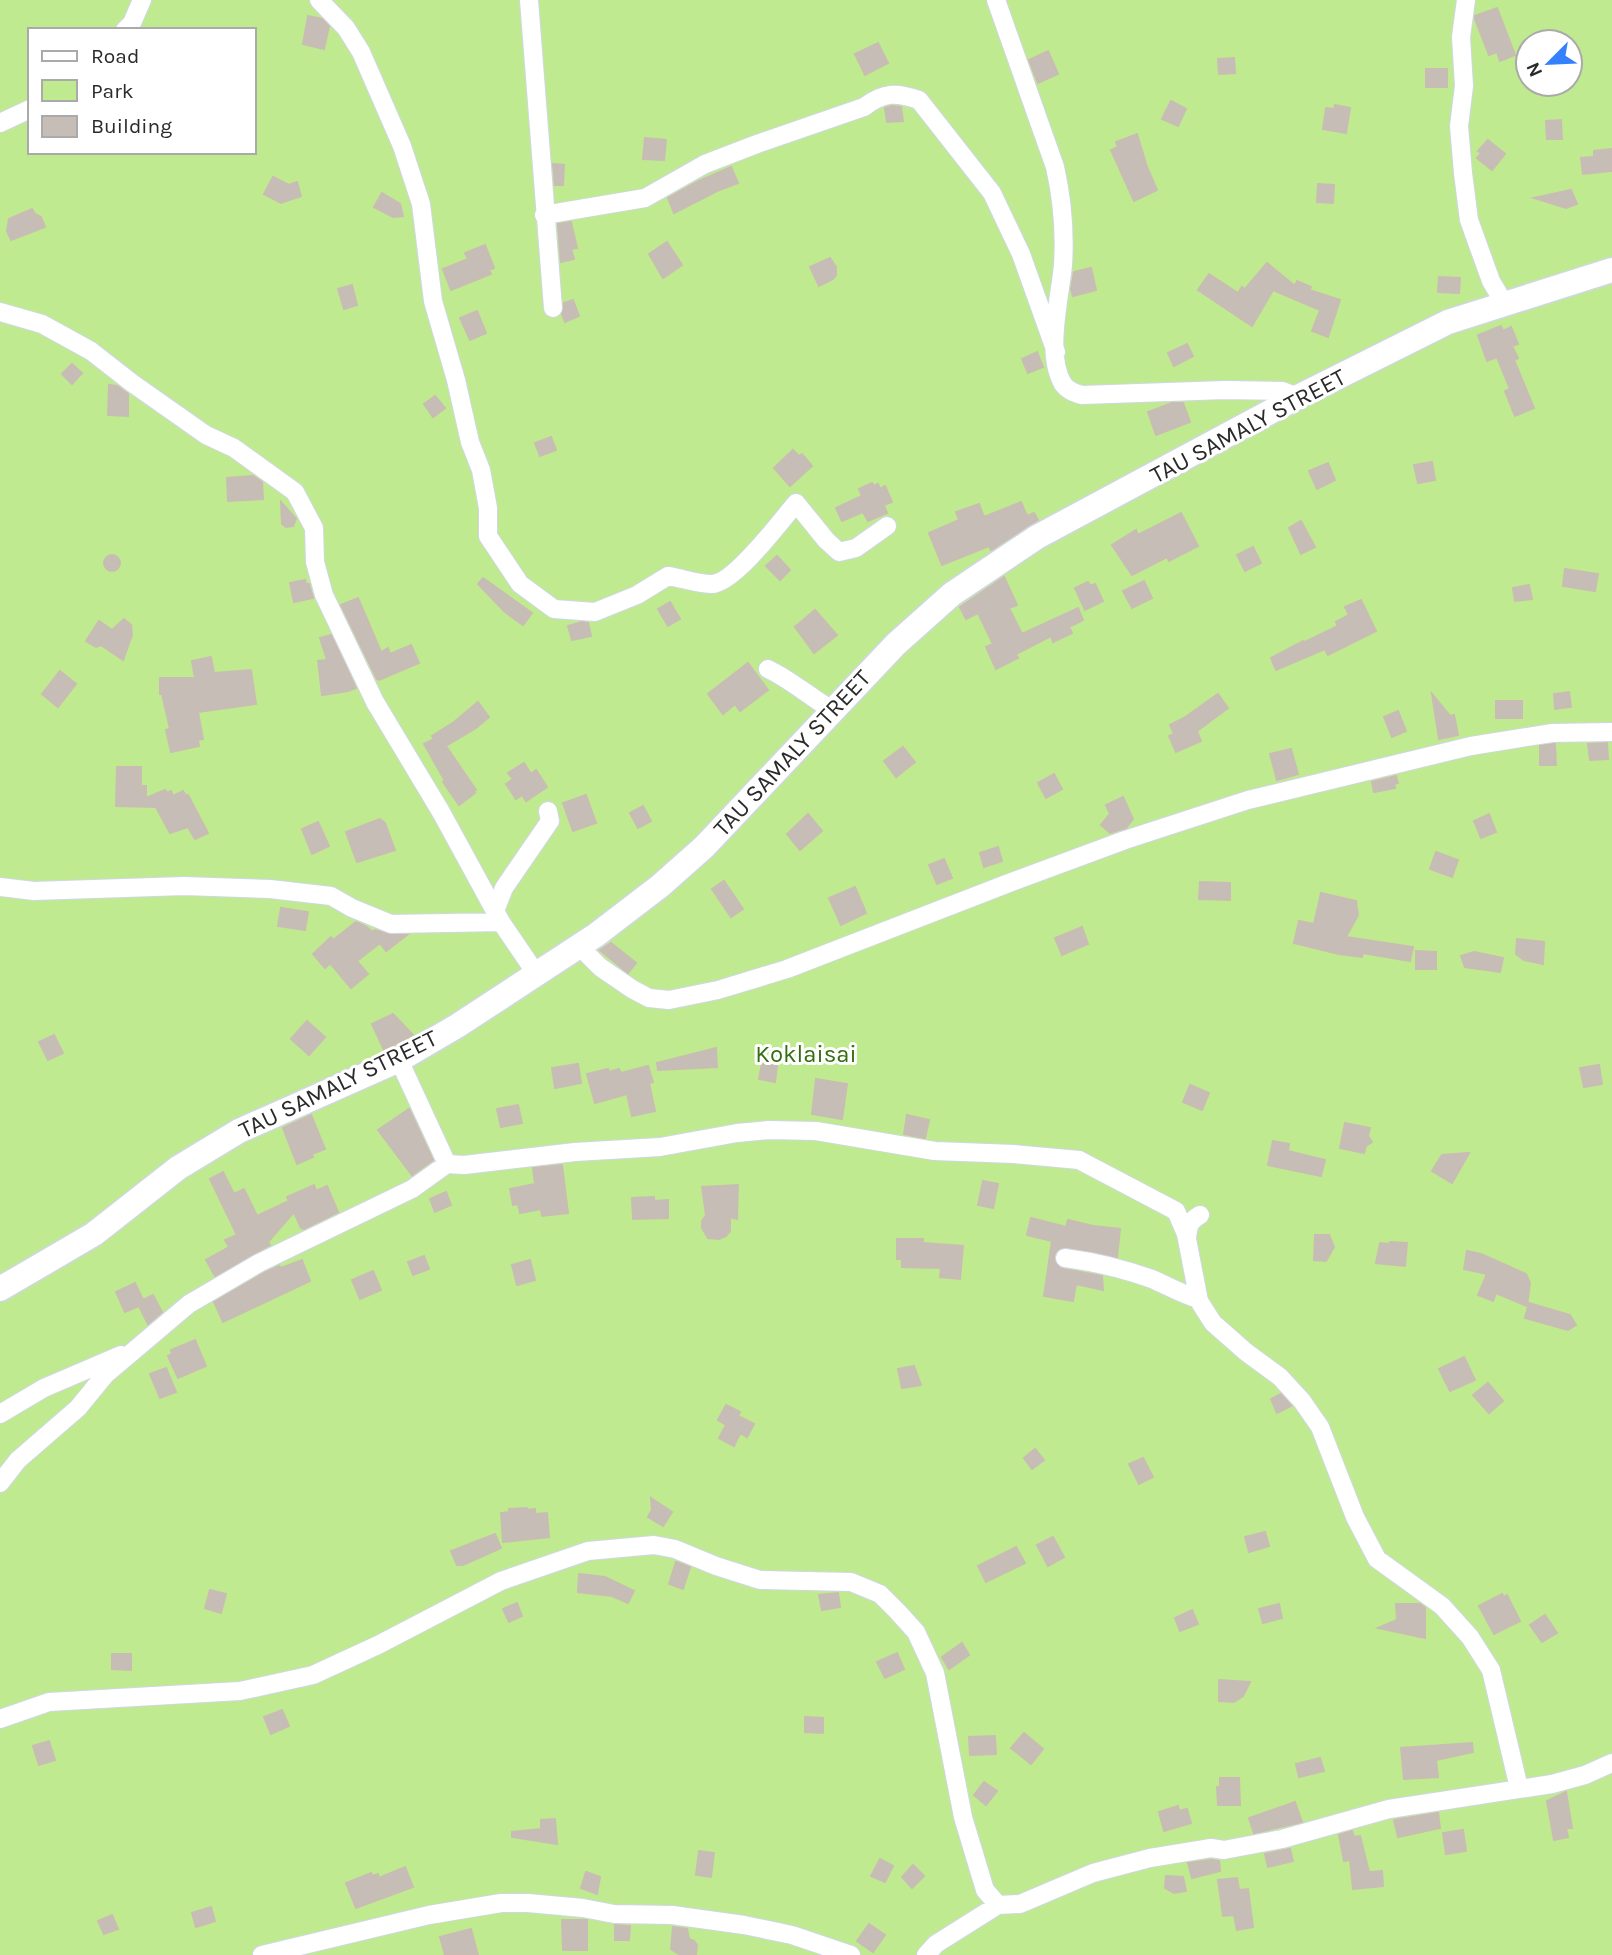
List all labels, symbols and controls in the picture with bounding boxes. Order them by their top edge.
legend [28,28,256,154]
north arrow [1514,28,1584,98]
text: Road [91,44,139,68]
text: N [1522,59,1547,80]
text: Park [91,79,134,103]
text: Building [91,114,172,138]
street label: TAU SAMALY STREET [1146,363,1350,489]
street label: TAU SAMALY STREET [708,664,876,842]
street label: TAU SAMALY STREET [234,1024,442,1144]
park label: Koklaisai [755,1040,857,1068]

